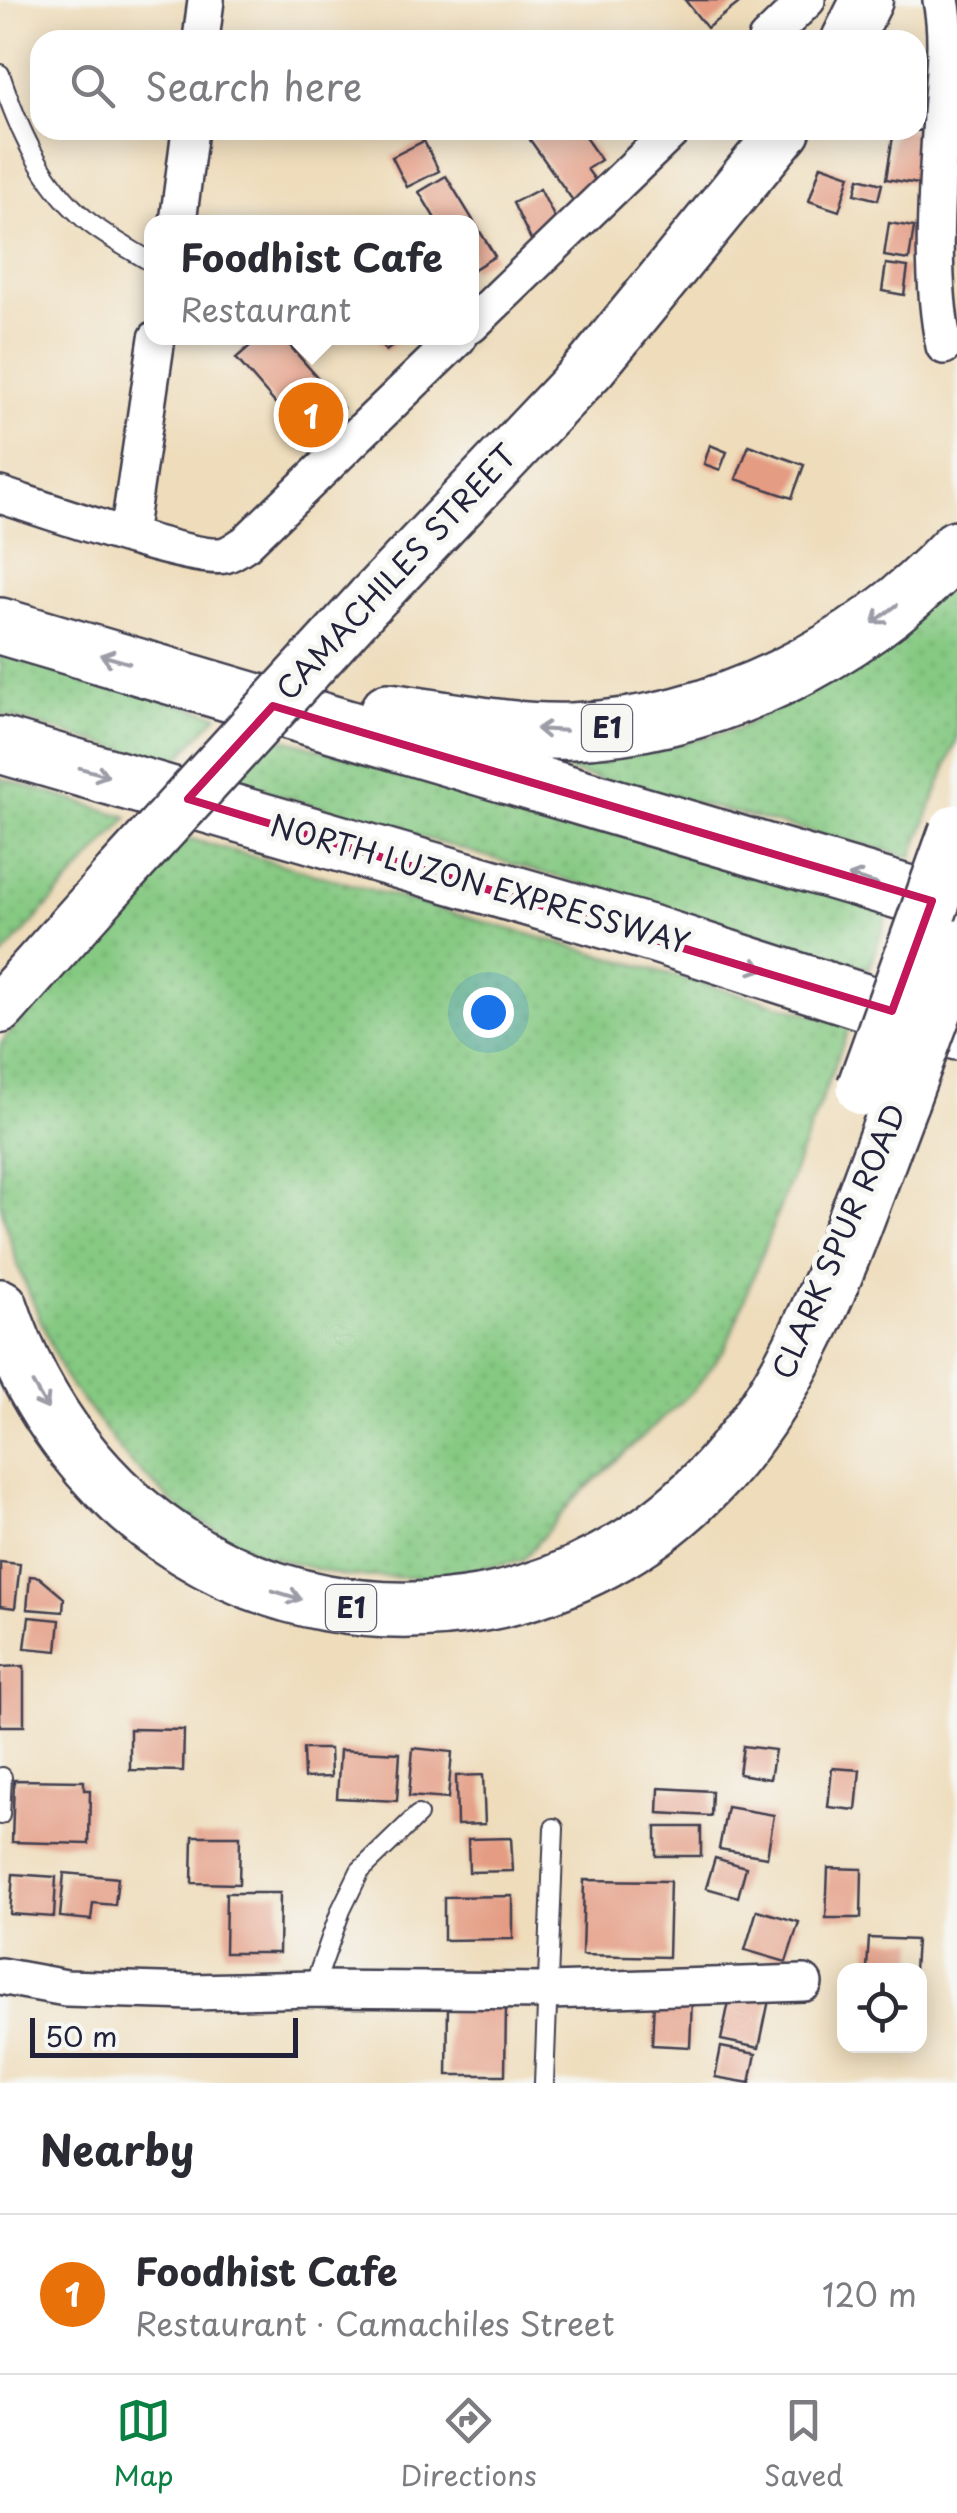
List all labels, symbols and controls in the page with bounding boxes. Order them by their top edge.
search box [30,30,927,140]
text: Search here [145,57,362,114]
icon: search [65,58,120,113]
popup [144,215,479,345]
text: Foodhist Cafe [180,228,443,285]
text: Restaurant [180,285,351,333]
pin: 1 [278,378,344,452]
street label: CAMACHILES STREET [264,433,526,709]
one-way arrow [872,604,899,625]
one-way arrow [99,649,131,668]
road number: E1 [582,705,632,751]
one-way arrow [536,720,568,739]
one-way arrow [77,764,109,782]
street label: NORTH LUZON EXPRESSWAY [266,801,696,964]
one-way arrow [848,870,880,888]
one-way arrow [733,957,765,975]
your location [463,987,514,1038]
street label: CLARK SPUR ROAD [759,1097,916,1385]
one-way arrow [30,1381,50,1410]
road number: E1 [326,1585,376,1631]
one-way arrow [271,1587,302,1605]
map controls [837,1963,927,2053]
button: locate [837,1963,927,2053]
scale bar [30,2013,298,2058]
text: 50 m [45,2014,118,2057]
text: Nearby [40,2117,194,2180]
text: Foodhist Cafe [135,2242,398,2299]
text: 1 [65,2270,80,2318]
text: 120 m [822,2270,917,2318]
text: Restaurant · Camachiles Street [135,2299,615,2347]
tab: Map [114,2393,173,2496]
tab: Directions [401,2393,537,2496]
tab: Saved [764,2393,843,2496]

